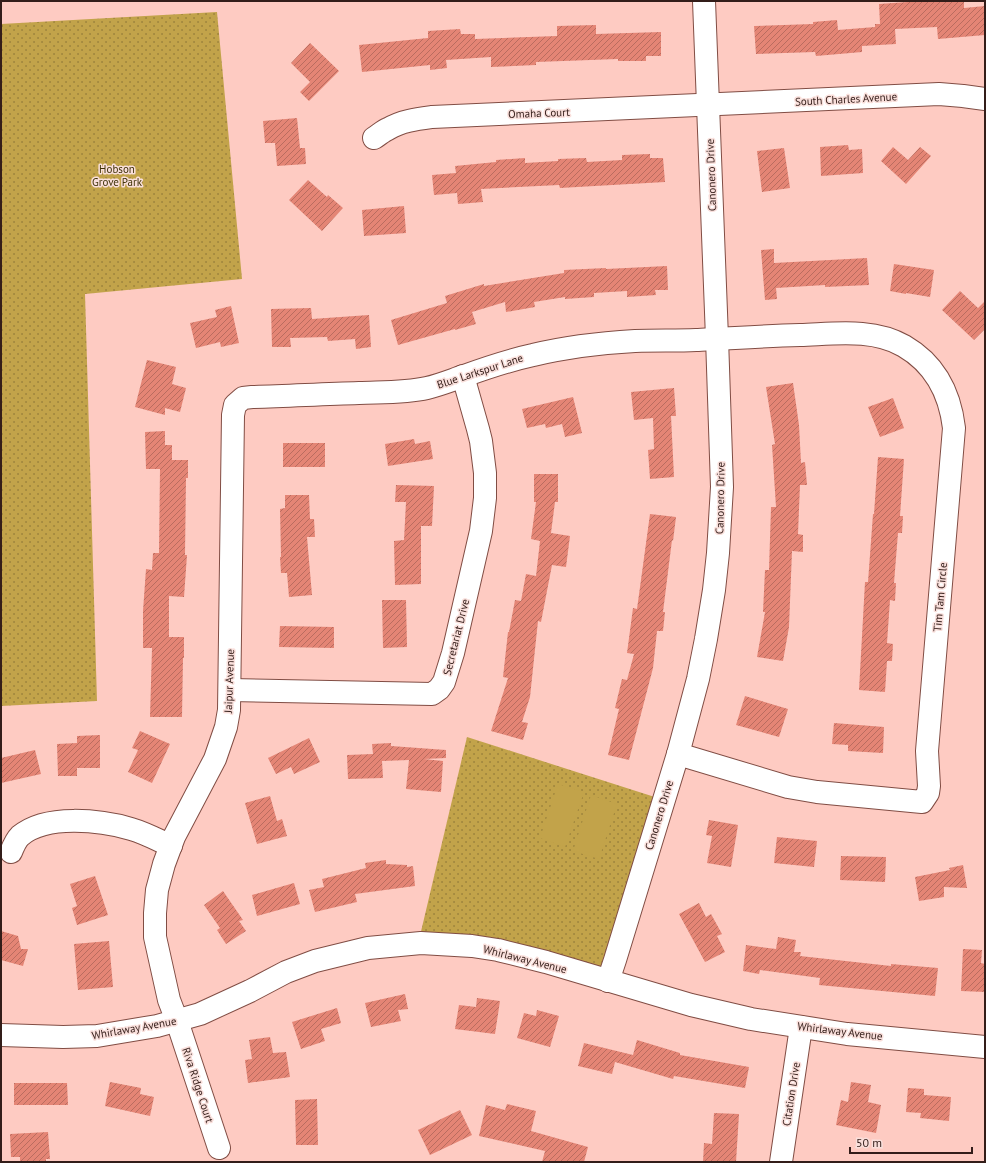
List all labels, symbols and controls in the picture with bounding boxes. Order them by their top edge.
street label: South Charles Avenue [795,89,898,109]
street label: Omaha Court [508,105,570,121]
street label: Canonero Drive [703,138,719,211]
park label: Hobson Grove Park [92,162,143,189]
street label: Blue Larkspur Lane [435,350,525,392]
street label: Canonero Drive [712,461,728,534]
street label: Tim Tam Circle [930,561,950,632]
street label: Secretariat Drive [440,597,472,677]
street label: Jaipur Avenue [221,648,237,714]
street label: Canonero Drive [642,778,676,852]
street label: Whirlaway Avenue [482,942,569,976]
street label: Whirlaway Avenue [91,1014,178,1042]
street label: Whirlaway Avenue [797,1019,884,1043]
street label: Riva Ridge Court [179,1045,217,1125]
street label: Citation Drive [779,1061,803,1127]
scale bar [850,1129,972,1155]
text: 50 m [856,1135,882,1150]

